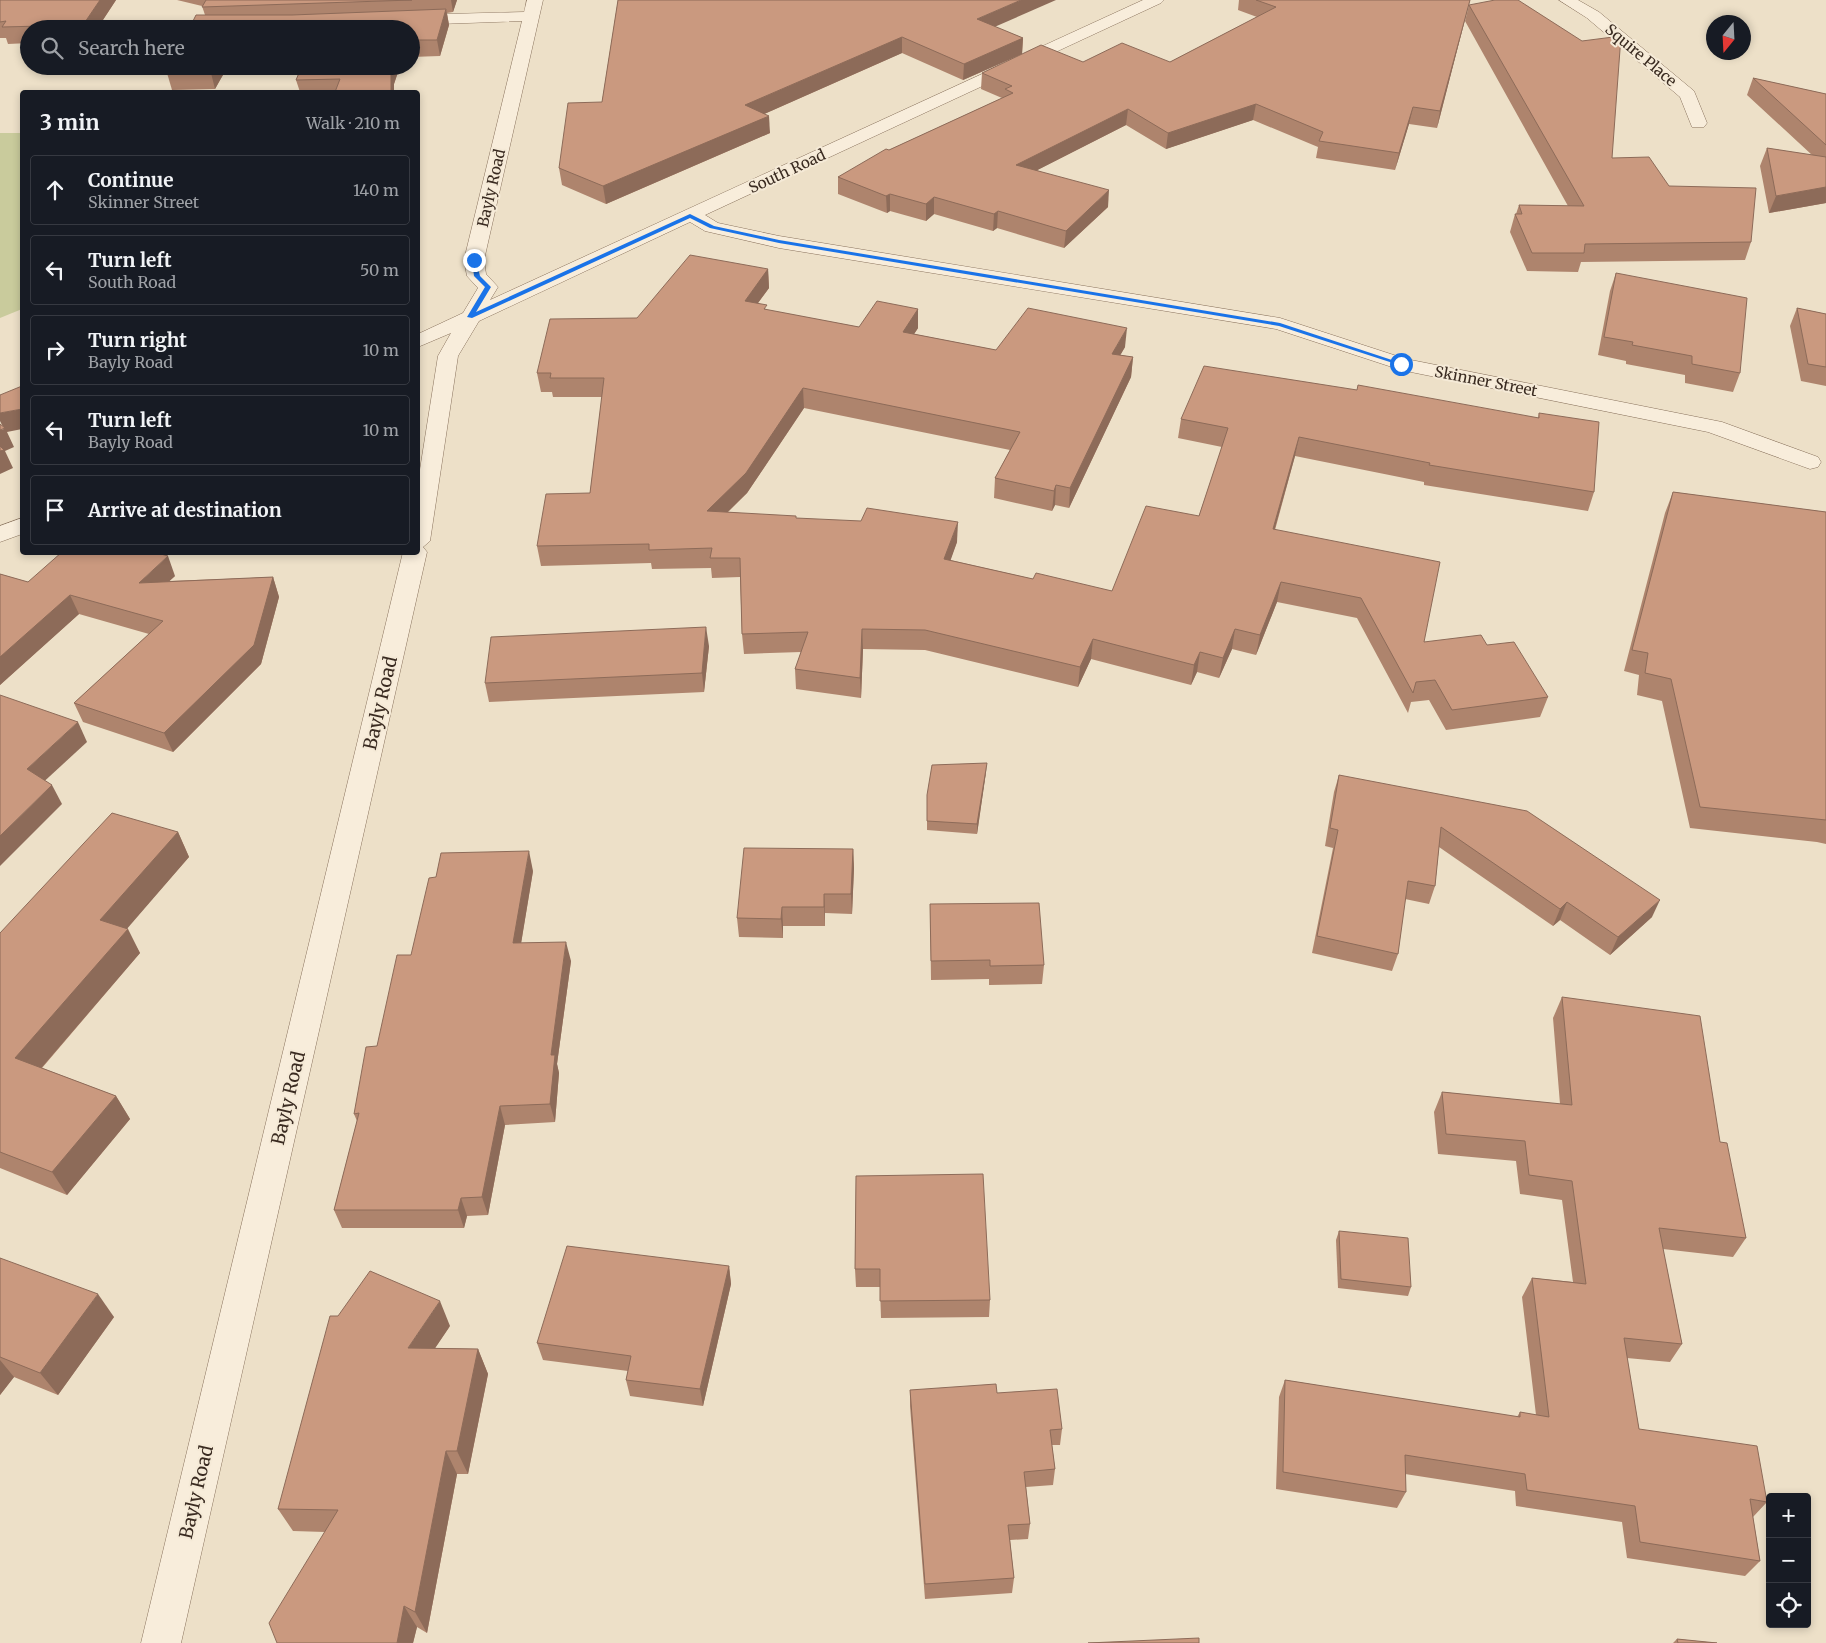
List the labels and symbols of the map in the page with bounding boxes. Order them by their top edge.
north arrow [1706,15,1751,60]
street label: Squire Place [1601,20,1681,90]
street label: South Road [746,145,828,197]
street label: Bayly Road [473,147,509,229]
route end [463,249,486,272]
route start [1390,353,1413,376]
street label: Skinner Street [1433,362,1539,400]
street label: Bayly Road [358,654,402,752]
street label: Bayly Road [266,1049,310,1147]
street label: Bayly Road [174,1443,218,1541]

